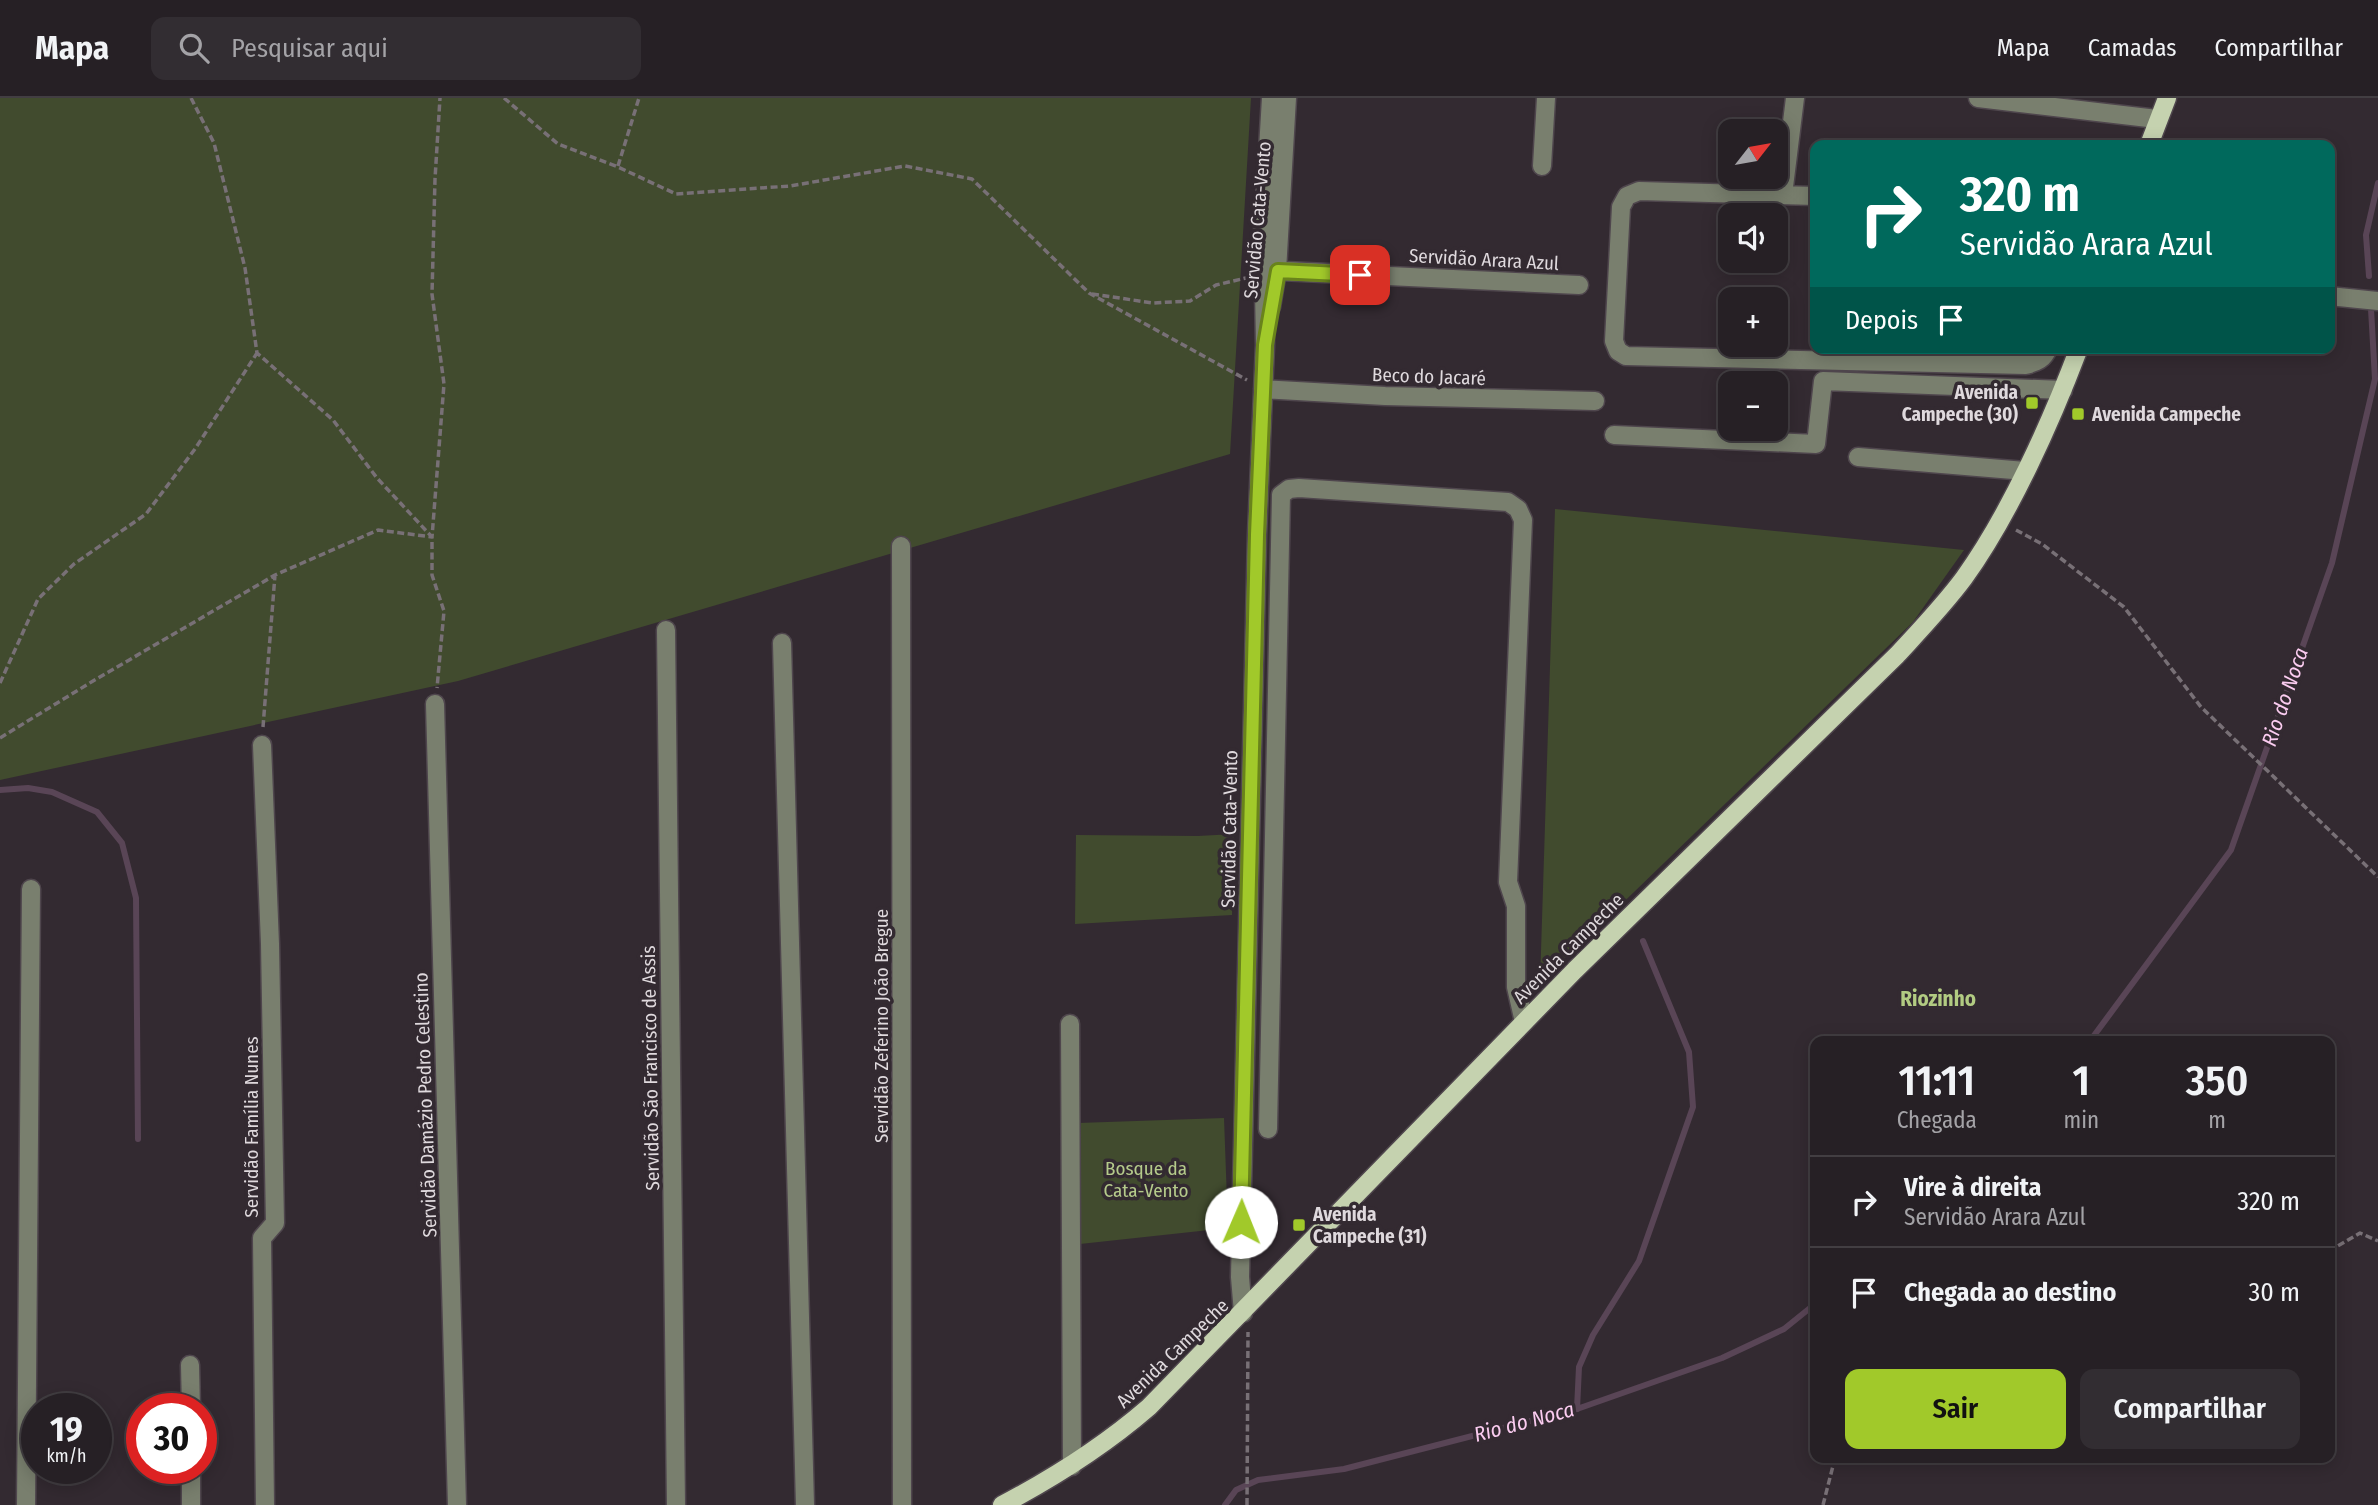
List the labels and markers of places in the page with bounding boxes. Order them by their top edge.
pin [1330,245,1390,305]
place label: Avenida Campeche (30) [1902,381,2018,426]
marker: Avenida Campeche (30) [2024,395,2040,411]
place label: Avenida Campeche [2091,403,2241,426]
marker: Avenida Campeche [2070,406,2086,422]
place label: Avenida Campeche (31) [1312,1203,1427,1248]
marker: Avenida Campeche (31) [1291,1217,1307,1233]

